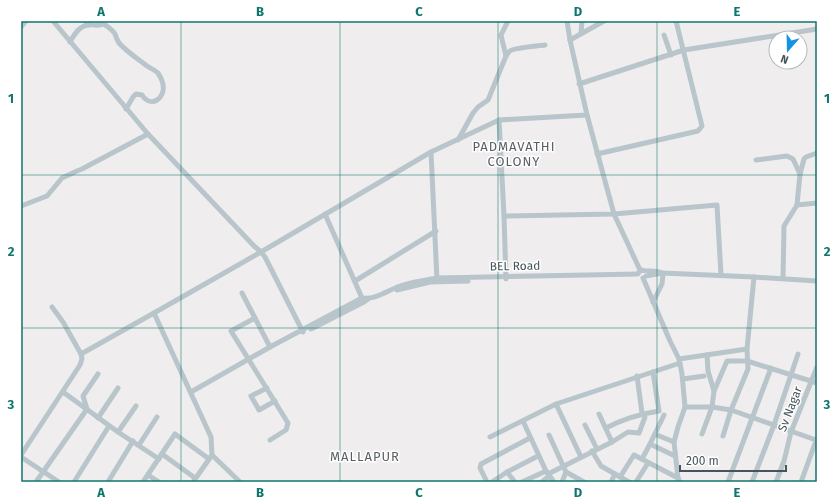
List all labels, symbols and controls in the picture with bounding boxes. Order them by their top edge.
text: A [96,4,105,19]
text: B [256,4,264,19]
text: C [415,4,423,19]
text: D [574,4,583,19]
text: E [734,4,741,19]
north arrow [768,30,808,70]
text: N [779,52,790,66]
text: 1 [8,91,14,106]
text: 1 [824,91,830,106]
district label: PADMAVATHI COLONY [472,139,556,169]
text: 2 [8,244,15,259]
text: 2 [824,244,831,259]
street label: BEL Road [490,259,540,273]
street label: Sv Nagar [775,384,805,434]
text: 3 [7,397,15,412]
text: 3 [823,397,831,412]
scale bar [680,447,786,473]
district label: MALLAPUR [330,449,400,464]
text: 200 m [686,454,719,468]
text: A [96,485,105,500]
text: B [256,485,264,500]
text: C [415,485,423,500]
text: D [574,485,583,500]
text: E [734,485,741,500]

